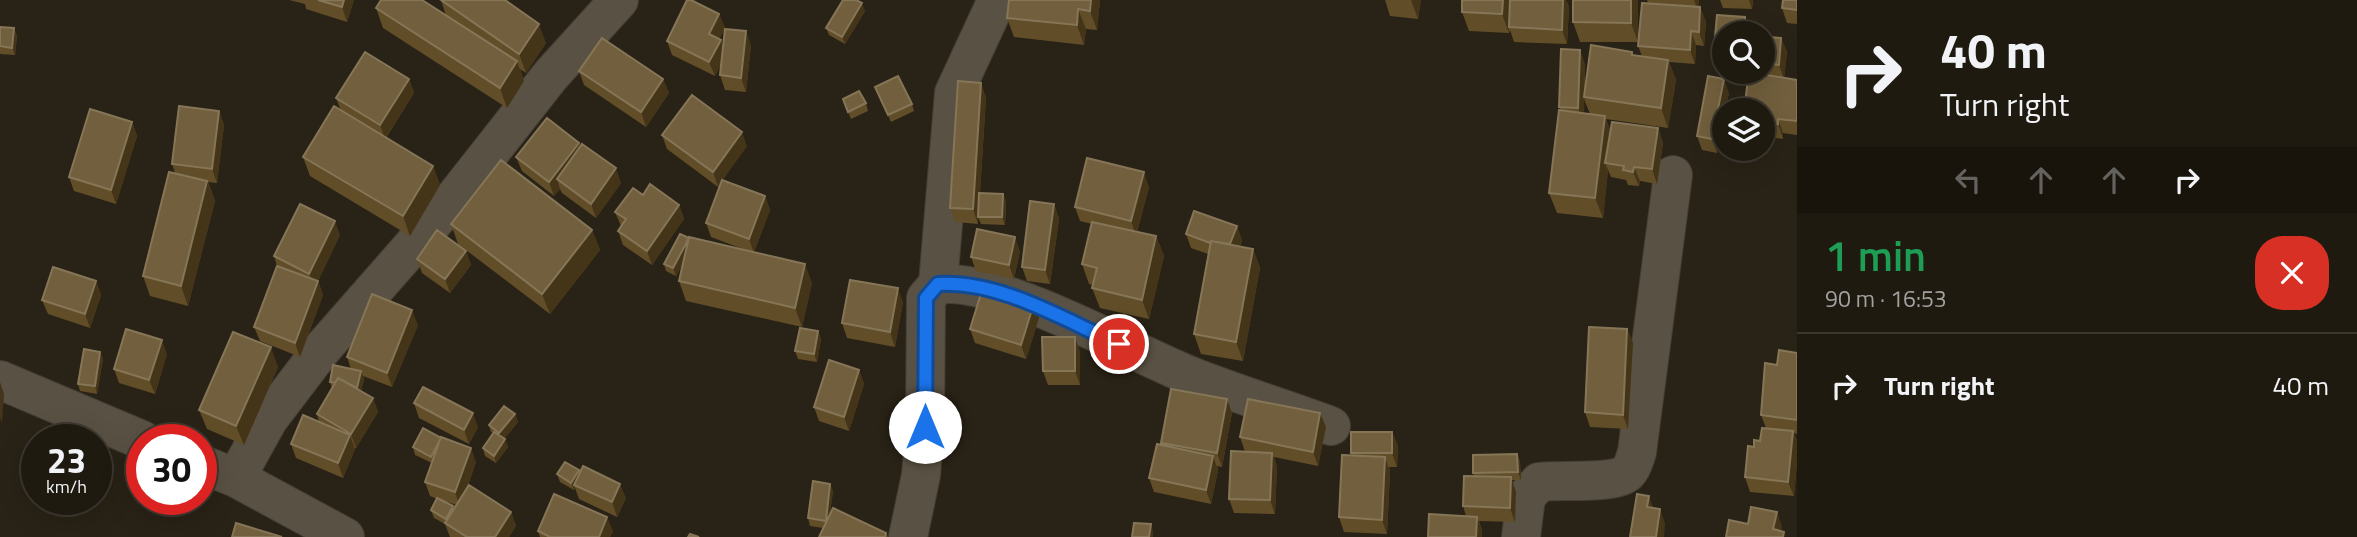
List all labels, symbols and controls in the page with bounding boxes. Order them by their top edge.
text: 40 m [1940,12,2047,87]
map controls [1712,21,1775,161]
button: search [1712,21,1775,84]
icon: right [1825,28,1916,119]
text: Turn right [1940,80,2069,128]
button: layers [1712,98,1775,161]
icon: left [1949,161,1987,199]
icon: ahead [2022,161,2060,199]
icon: ahead [2095,161,2133,199]
icon: right [2168,161,2206,199]
text: 1 min [1825,223,1926,287]
button: close [2255,236,2329,310]
text: 90 m · 16:53 [1825,281,1947,316]
pin [1089,314,1149,374]
icon: arrive [1100,325,1138,363]
text: Turn right [1884,366,1995,405]
text: 40 m [2272,366,2329,405]
icon: right [1825,367,1863,405]
position arrow [888,390,962,464]
speed limit sign: 30 [126,424,217,515]
text: 23 [47,433,86,487]
text: km/h [46,473,87,500]

